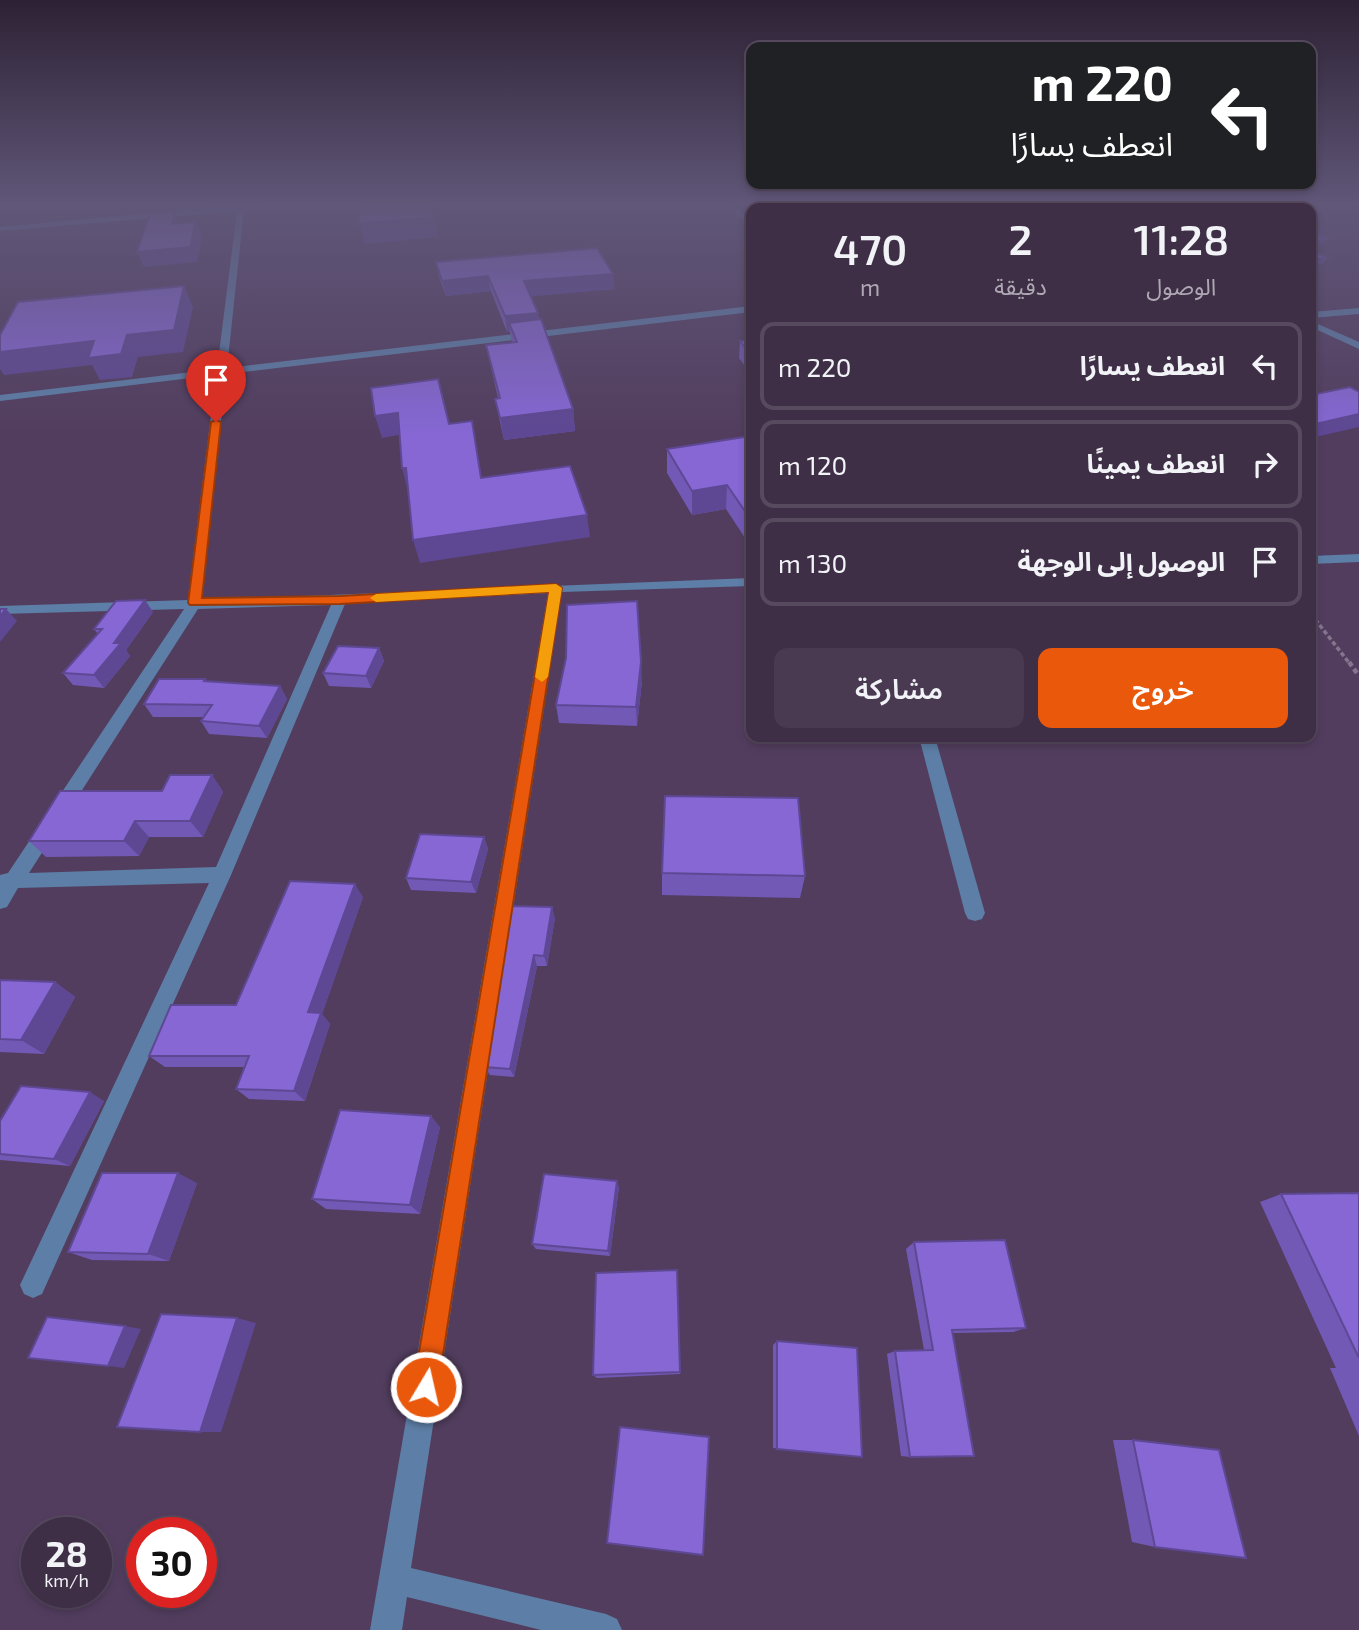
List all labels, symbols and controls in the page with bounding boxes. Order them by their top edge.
text: 220 m [1031,52,1173,111]
icon: left [1197,70,1288,161]
text: انعطف يسارًا [1010,124,1173,162]
text: 2 [1008,213,1032,263]
text: 11:28 [1134,213,1229,263]
text: 470 [833,223,907,273]
text: دقيقة [994,272,1047,300]
text: الوصول [1146,272,1216,300]
text: m [860,273,880,301]
icon: left [1246,347,1284,385]
text: انعطف يسارًا [1080,349,1225,380]
pin [186,350,246,422]
text: 220 m [778,351,852,382]
icon: arrive [197,361,235,399]
icon: right [1246,445,1284,483]
text: انعطف يمينًا [1086,447,1225,478]
text: 120 m [778,449,847,480]
icon: arrive [1246,543,1284,581]
text: الوصول إلى الوجهة [1017,545,1225,576]
text: 130 m [778,547,847,578]
button: مشاركة [774,648,1024,728]
button: خروج [1038,648,1288,728]
position arrow [389,1350,463,1424]
speed limit sign: 30 [126,1517,217,1608]
text: 28 [45,1532,88,1574]
text: km/h [44,1569,89,1591]

